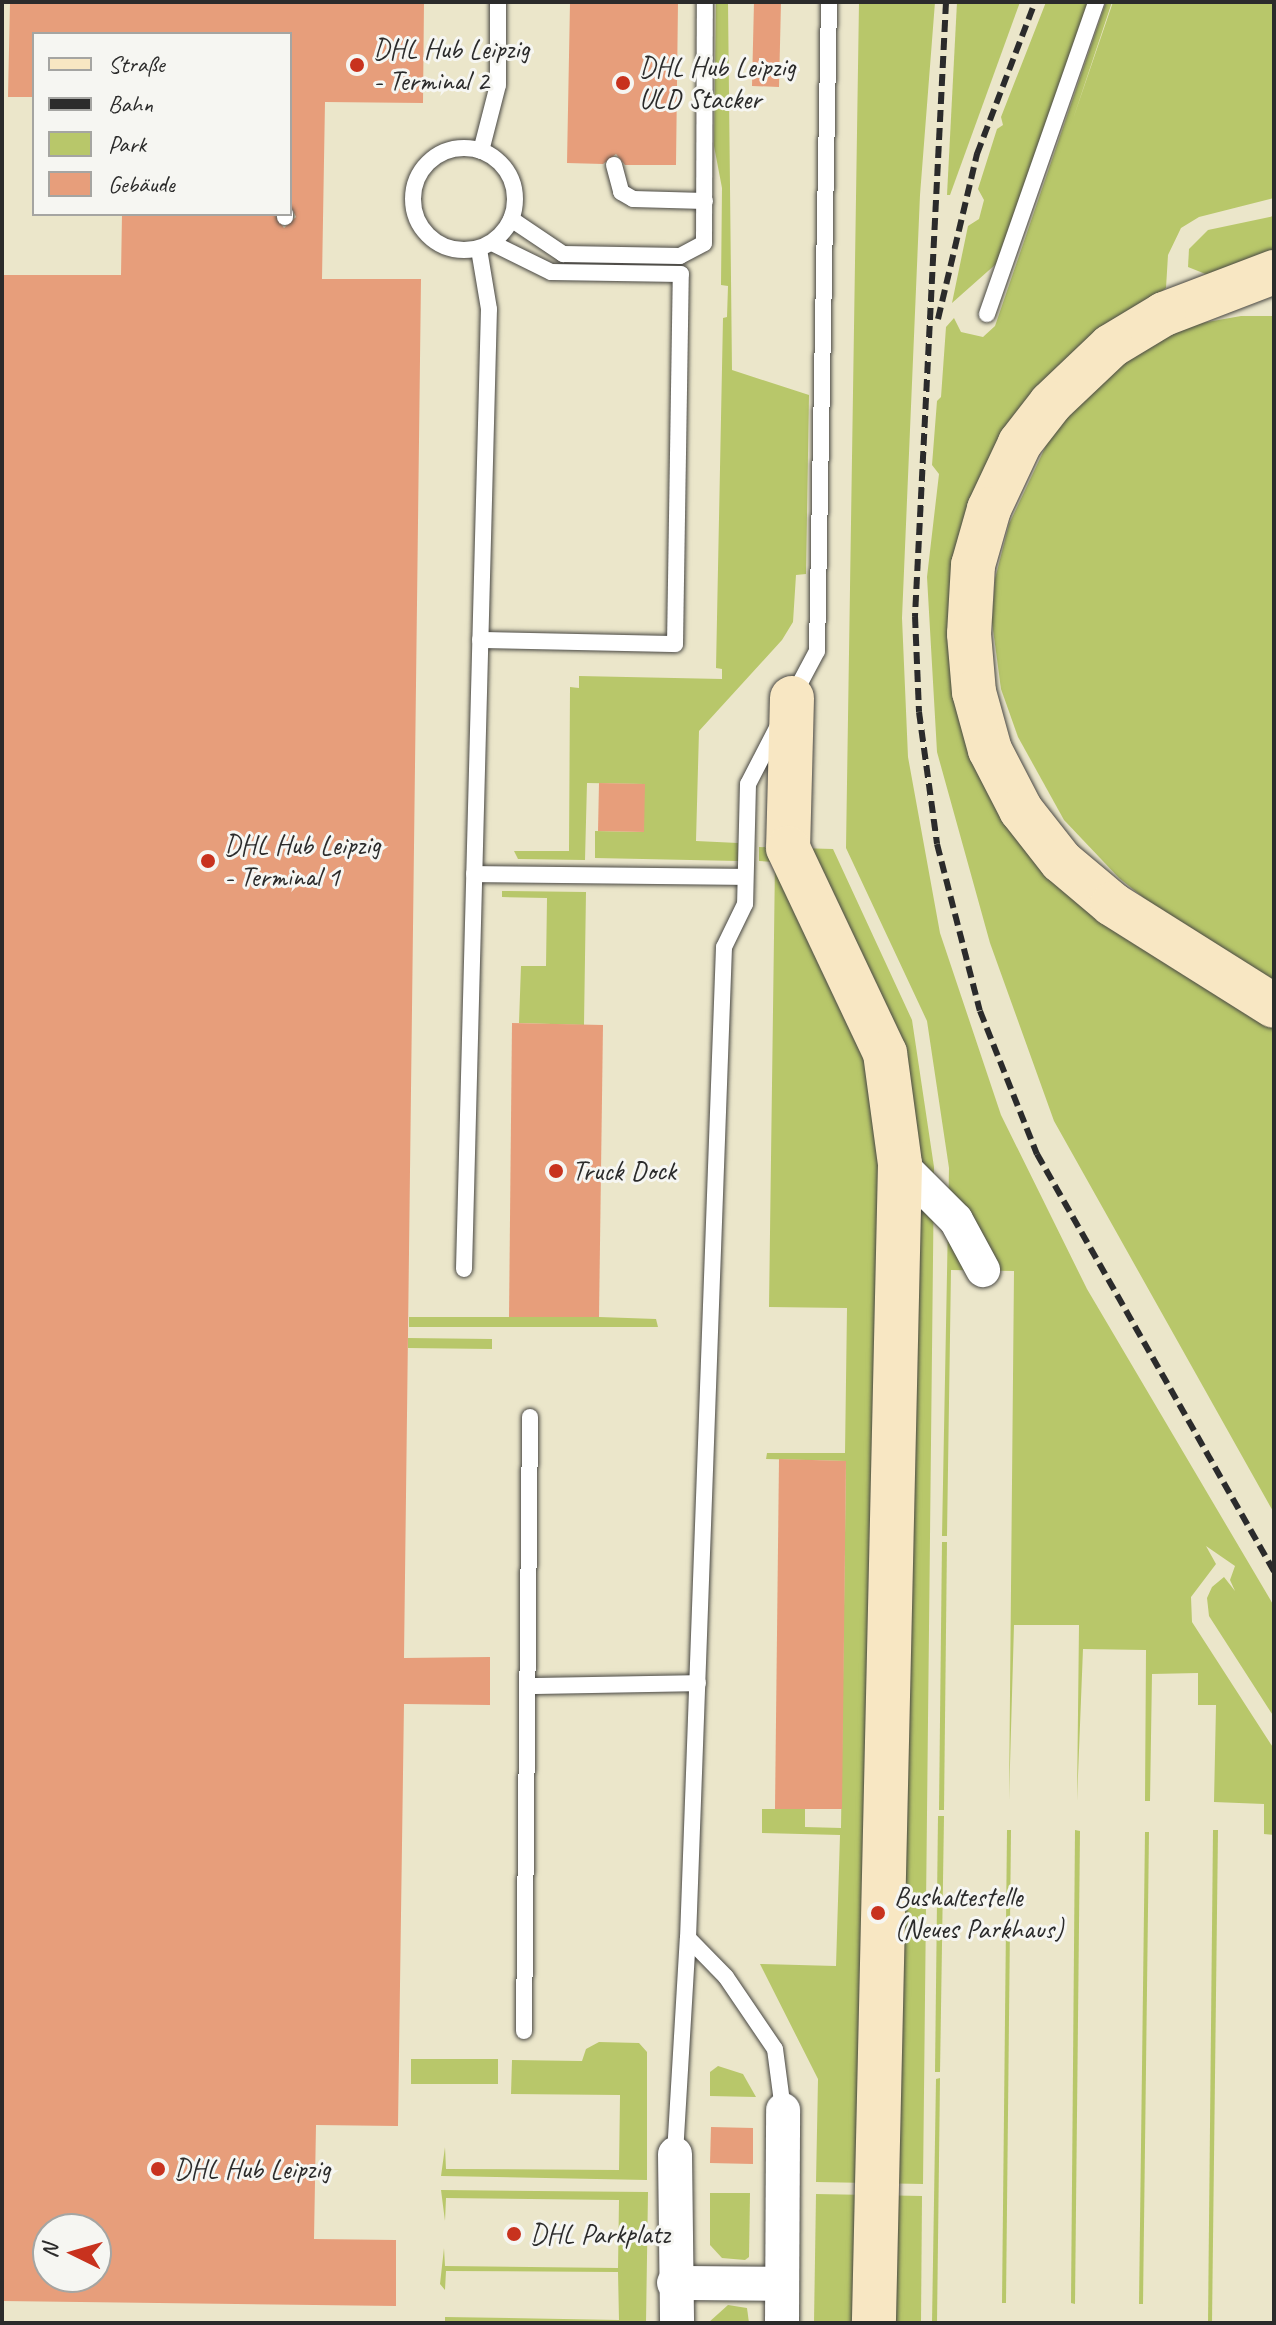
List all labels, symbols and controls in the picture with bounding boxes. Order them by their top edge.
legend [32,32,292,216]
place label: DHL Hub Leipzig - Terminal 2 [373,32,529,98]
text: Straße [108,49,165,79]
place label: DHL Hub Leipzig ULD Stacker [639,50,795,116]
marker: DHL Hub Leipzig - Terminal 2 [348,56,366,74]
marker: DHL Hub Leipzig ULD Stacker [614,74,632,92]
text: Bahn [108,89,153,119]
text: Park [108,129,146,159]
text: Gebäude [108,169,175,199]
place label: DHL Hub Leipzig - Terminal 1 [224,828,380,894]
marker: DHL Hub Leipzig - Terminal 1 [199,852,217,870]
place label: Truck Dock [572,1154,676,1188]
marker: Truck Dock [547,1162,565,1180]
place label: Bushaltestelle (Neues Parkhaus) [894,1880,1063,1946]
marker: Bushaltestelle (Neues Parkhaus) [869,1904,887,1922]
place label: DHL Hub Leipzig [174,2152,330,2186]
marker: DHL Hub Leipzig [149,2160,167,2178]
north arrow [32,2213,112,2293]
place label: DHL Parkplatz [530,2217,670,2251]
marker: DHL Parkplatz [505,2225,523,2243]
text: N [36,2243,65,2259]

